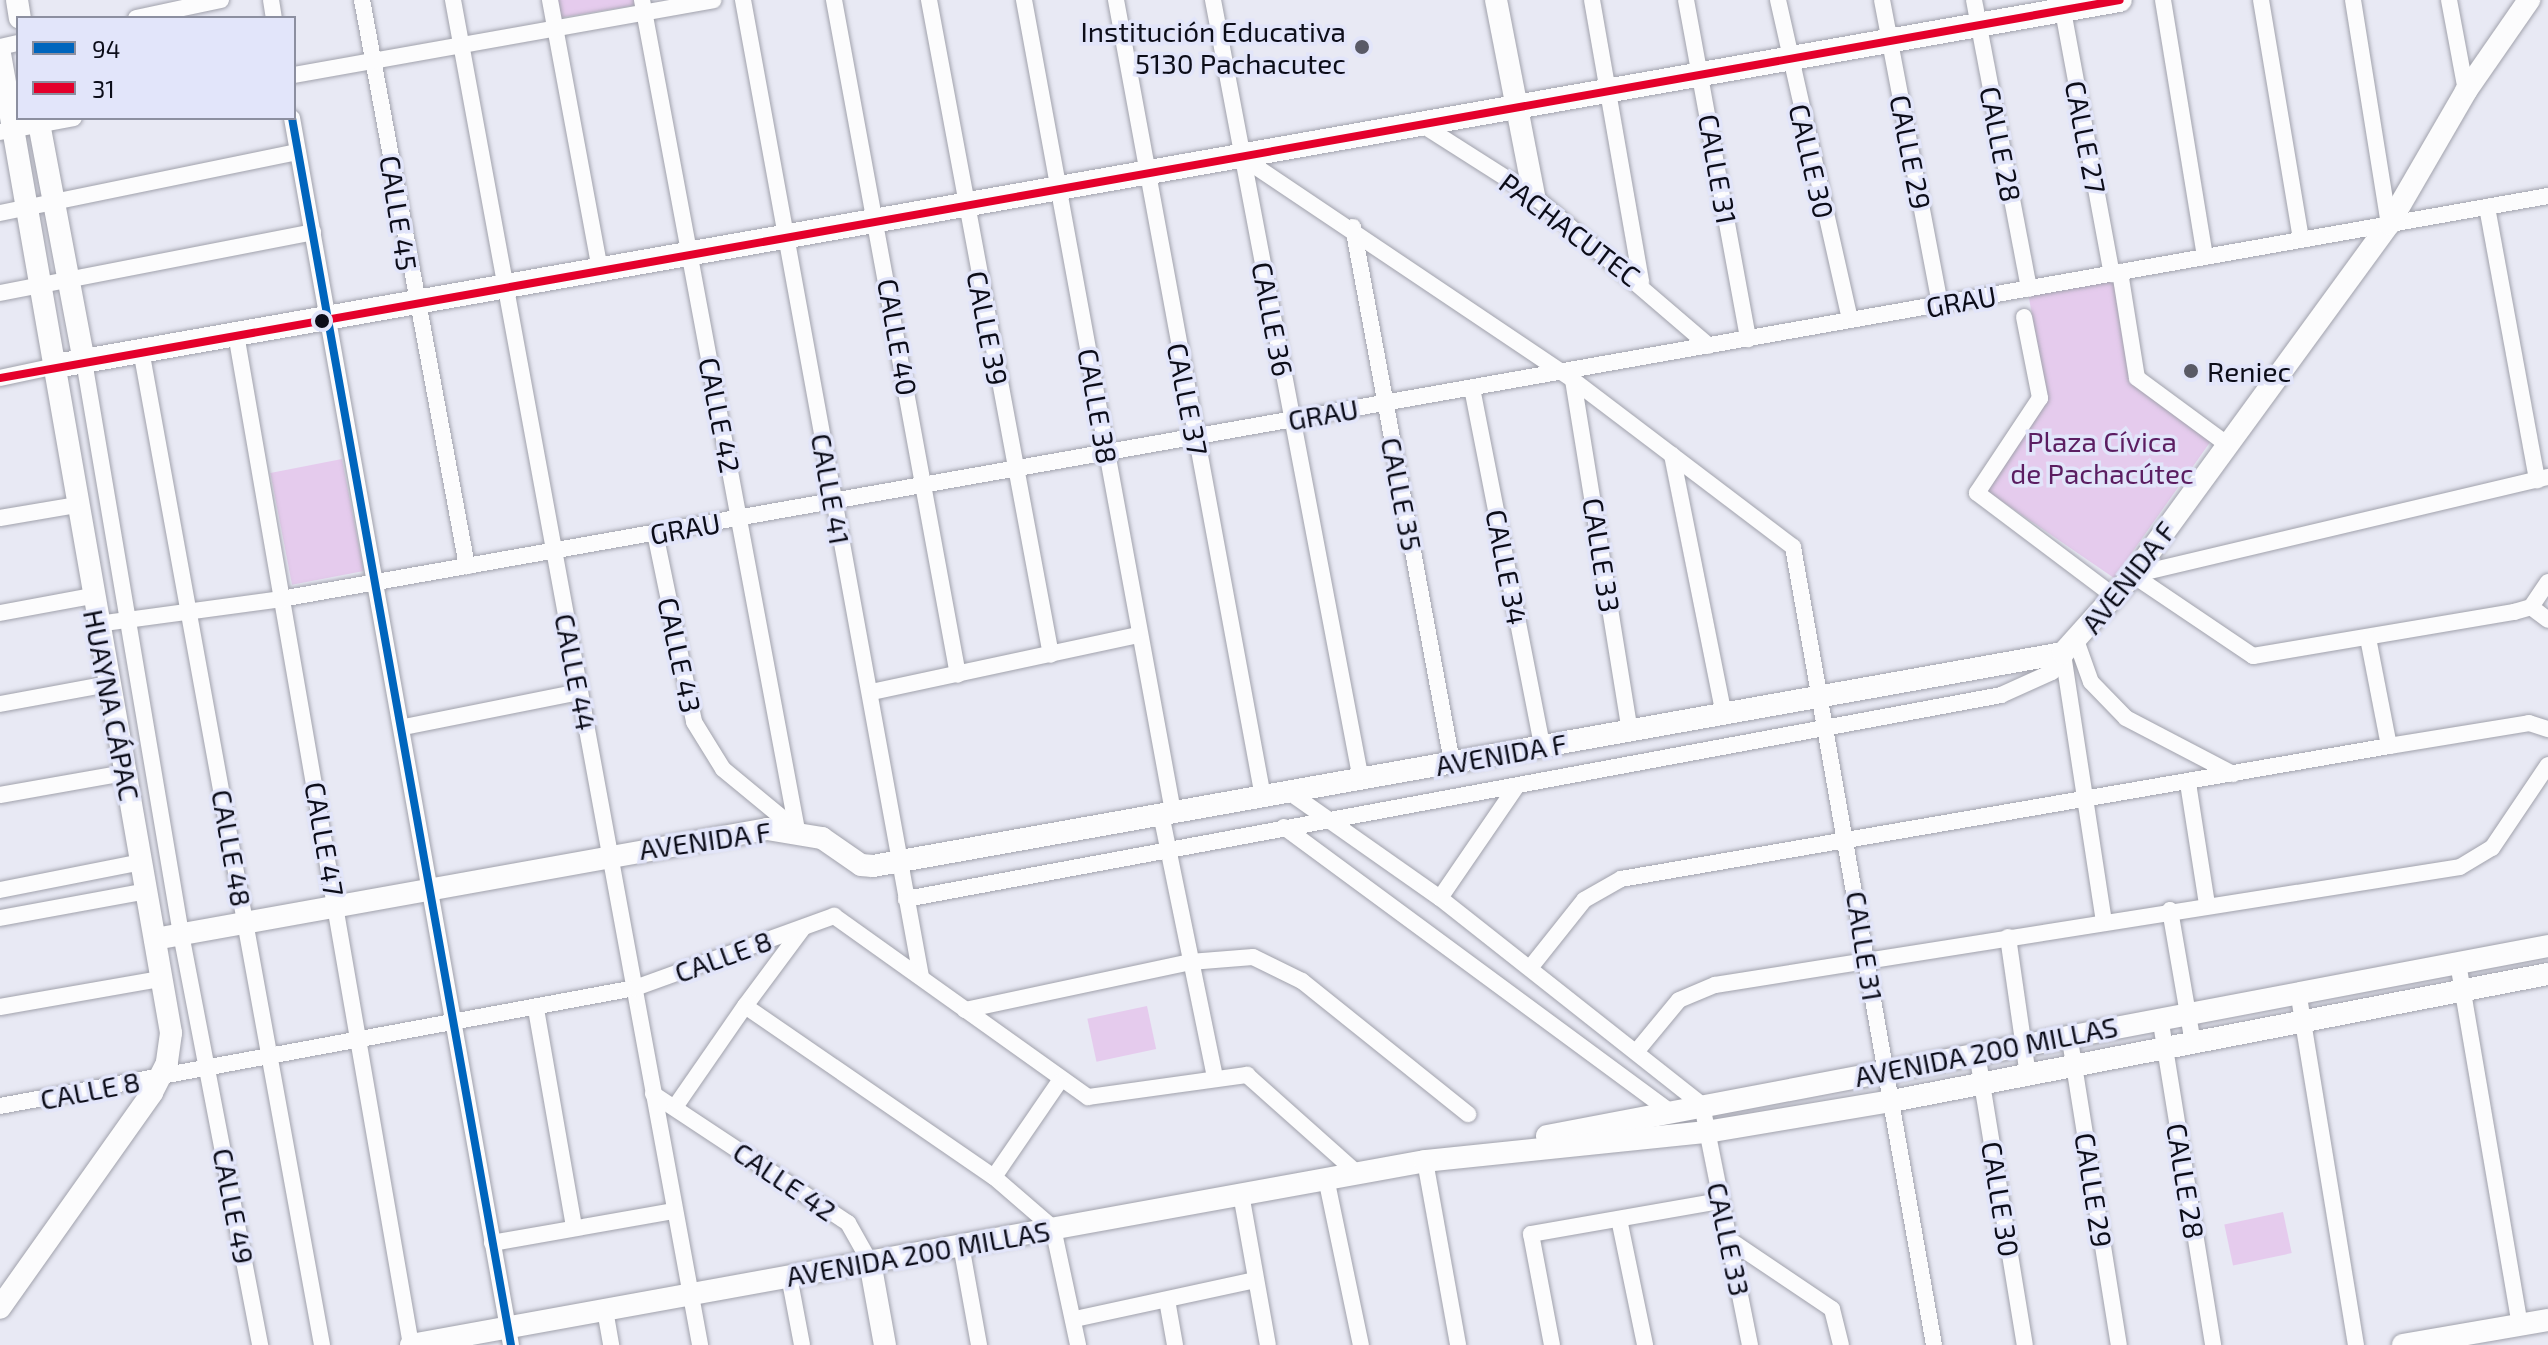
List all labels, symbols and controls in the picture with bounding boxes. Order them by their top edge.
place label: Institución Educativa 5130 Pachacutec [1080,14,1346,80]
legend [16,16,296,120]
text: 94 [92,34,121,63]
marker: Institución Educativa 5130 Pachacutec [1353,38,1371,56]
text: 31 [92,74,115,103]
street label: CALLE 27 [2059,78,2113,196]
street label: CALLE 28 [1973,83,2029,205]
street label: CALLE 29 [1883,92,1939,212]
street label: CALLE 30 [1783,100,1841,222]
street label: CALLE 31 [1692,112,1744,226]
street label: CALLE 45 [373,153,425,273]
street label: PACHACUTEC [1493,165,1647,293]
street label: CALLE 36 [1245,259,1301,379]
street label: CALLE 39 [960,268,1016,388]
street label: CALLE 40 [871,276,925,398]
street label: GRAU [1923,278,1999,324]
unlabelled marker [314,313,330,329]
street label: CALLE 37 [1161,340,1215,458]
street label: CALLE 38 [1071,346,1125,466]
street label: CALLE 42 [692,354,748,476]
place label: Reniec [2207,354,2291,388]
marker: Reniec [2182,362,2200,380]
street label: GRAU [1285,391,1361,437]
park label: Plaza Cívica de Pachacútec [2010,424,2194,490]
street label: CALLE 41 [805,431,857,547]
street label: CALLE 35 [1375,435,1429,553]
street label: CALLE 33 [1576,495,1628,615]
street label: GRAU [647,505,723,551]
street label: CALLE 34 [1479,506,1535,628]
street label: AVENIDA F [2074,514,2182,640]
street label: CALLE 43 [651,594,709,716]
street label: HUAYNA CÁPAC [77,606,147,804]
street label: CALLE 44 [548,611,604,733]
street label: AVENIDA F [1432,726,1570,782]
street label: CALLE 47 [298,779,352,899]
street label: CALLE 48 [205,787,259,909]
street label: AVENIDA F [637,814,773,866]
street label: CALLE 31 [1840,889,1890,1003]
street label: CALLE 8 [670,923,776,989]
street label: AVENIDA 200 MILLAS [1851,1009,2121,1093]
street label: CALLE 8 [37,1064,143,1116]
street label: CALLE 28 [2160,1121,2212,1241]
street label: CALLE 29 [2068,1130,2120,1250]
street label: CALLE 42 [727,1134,843,1228]
street label: CALLE 30 [1975,1139,2027,1259]
street label: CALLE 49 [206,1145,262,1267]
street label: CALLE 33 [1701,1179,1757,1299]
street label: AVENIDA 200 MILLAS [783,1213,1053,1293]

